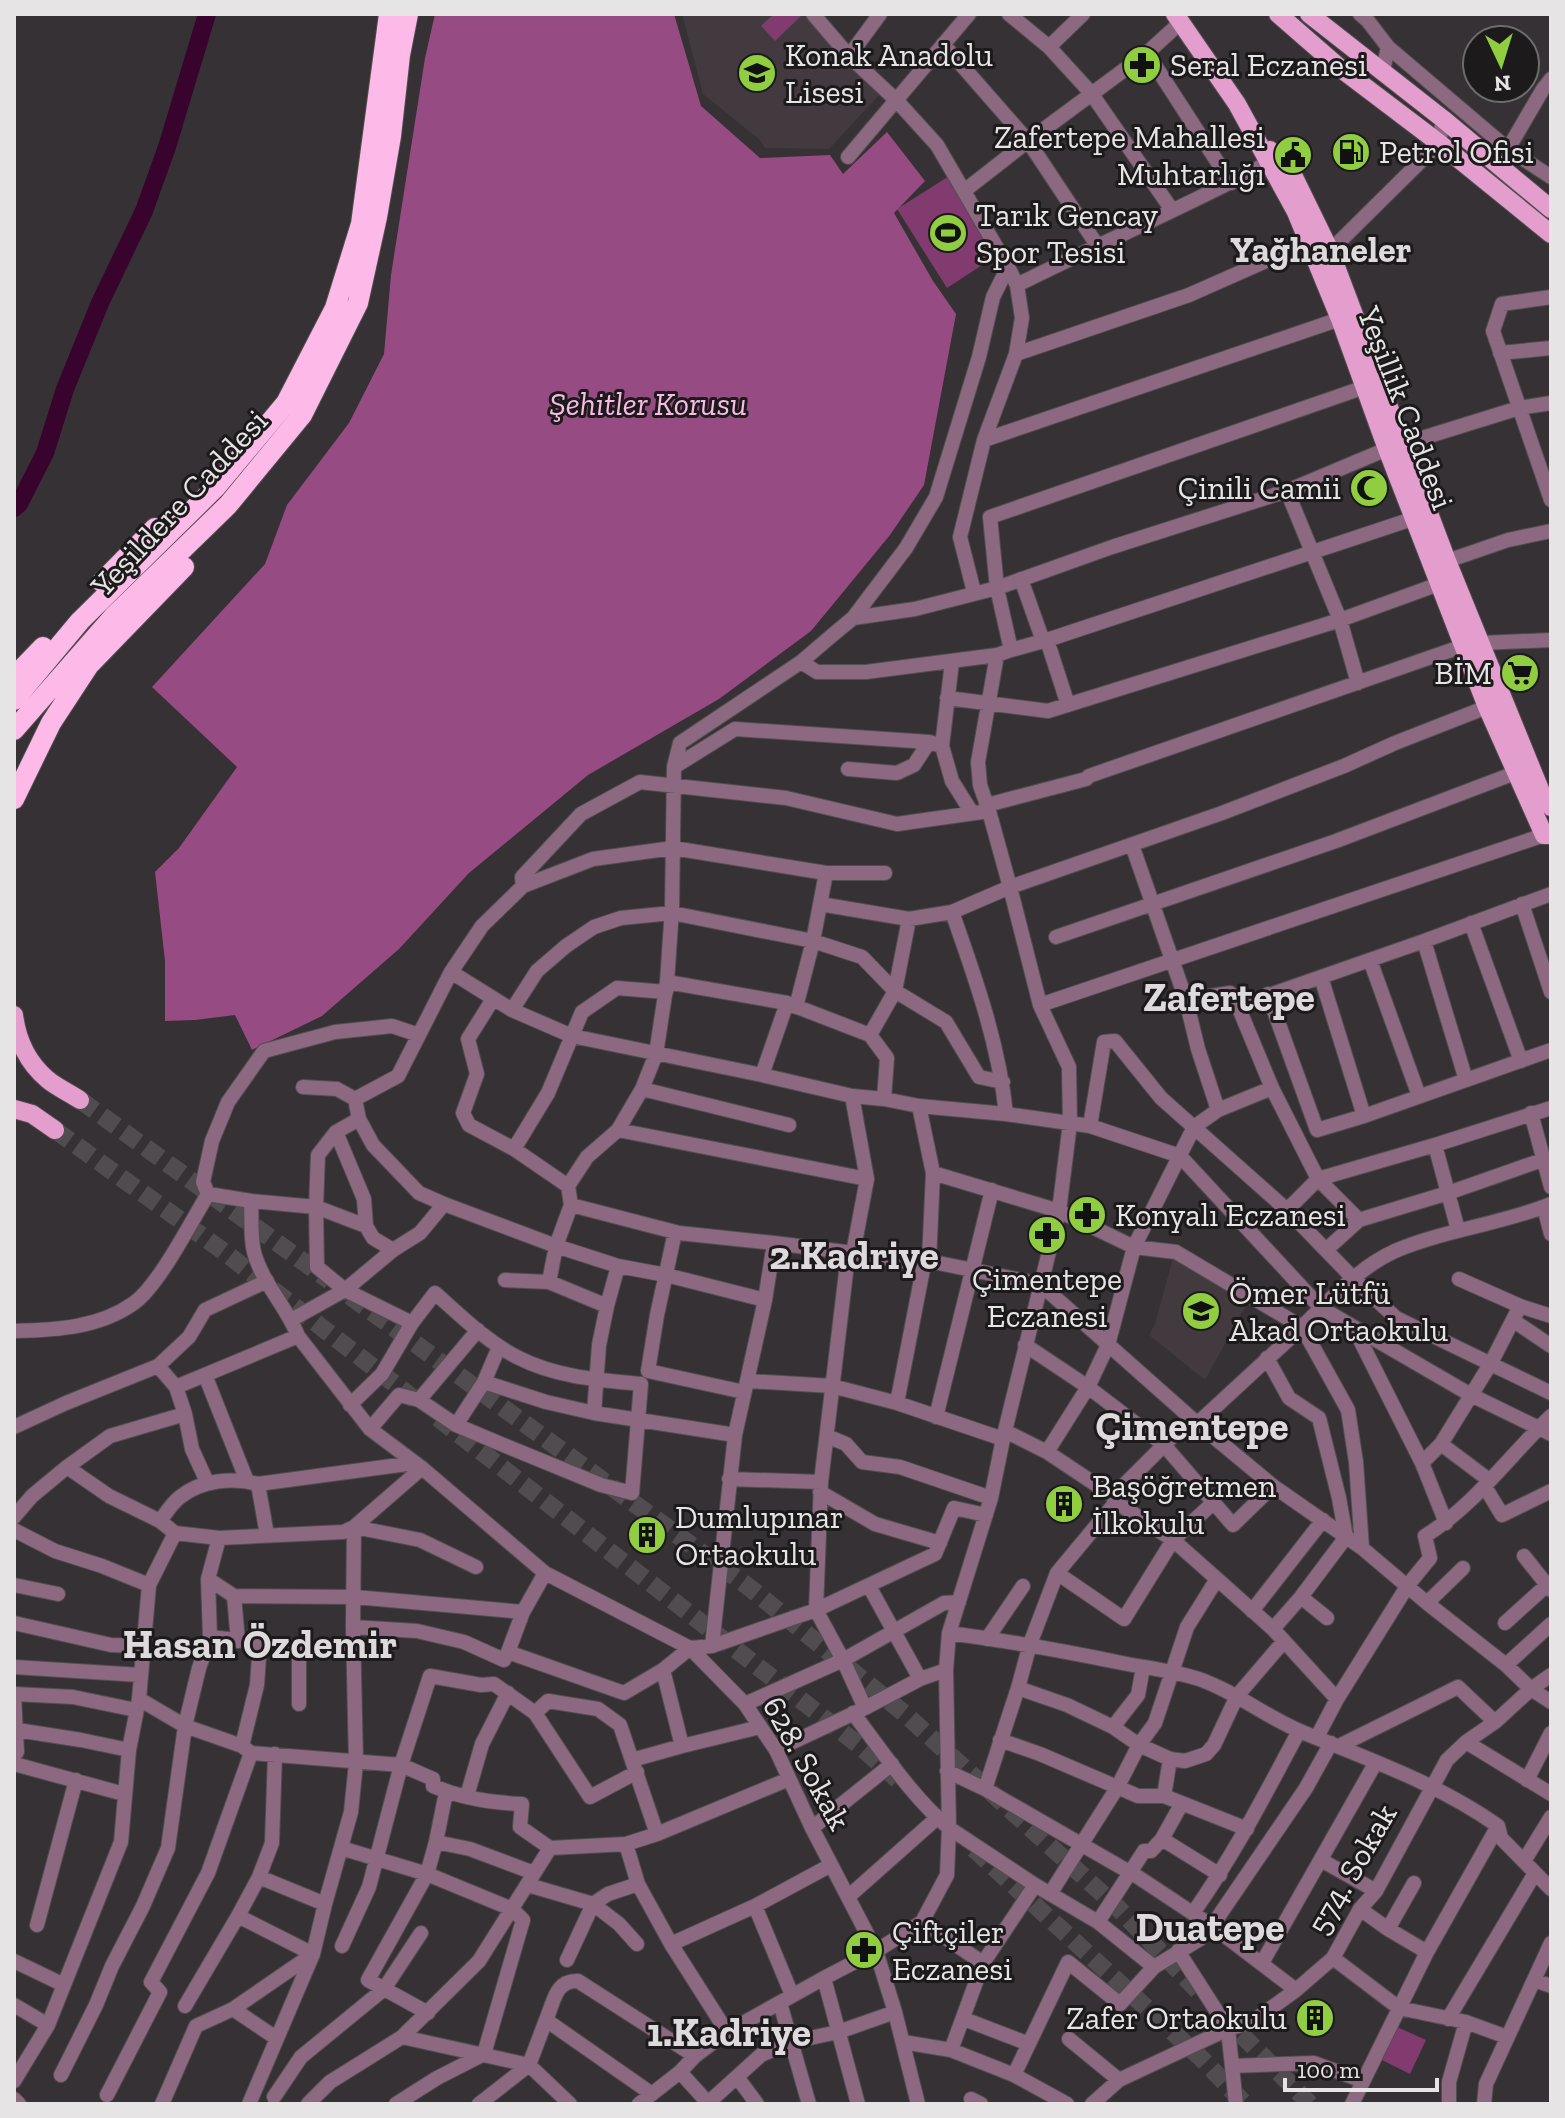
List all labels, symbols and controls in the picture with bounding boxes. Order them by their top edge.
north arrow [1461,24,1541,104]
place label: Konak Anadolu Lisesi [785,36,993,111]
pharmacy icon: Seral Eczanesi [1121,44,1163,86]
place label: Seral Eczanesi [1170,46,1367,84]
school or university icon: Konak Anadolu Lisesi [736,52,778,94]
text: N [1493,69,1512,98]
place label: Zafertepe Mahallesi Muhtarlığı [994,118,1265,193]
fuel station icon: Petrol Ofisi [1330,131,1372,173]
place label: Petrol Ofisi [1379,133,1534,171]
public building icon: Zafertepe Mahallesi Muhtarlığı [1272,134,1314,176]
place label: Tarık Gencay Spor Tesisi [976,196,1159,271]
sports icon: Tarık Gencay Spor Tesisi [927,212,969,254]
district label: Yağhaneler [1231,228,1412,271]
street label: Yeşillik Caddesi [1349,300,1462,515]
park label: Şehitler Korusu [549,385,747,423]
street label: Yeşildere Caddesi [82,402,275,605]
mosque icon: Çinili Camii [1348,467,1390,509]
place label: Çinili Camii [1178,469,1341,507]
supermarket icon: BİM [1499,652,1541,694]
place label: BİM [1434,654,1492,692]
district label: Zafertepe [1143,973,1315,1021]
pharmacy icon: Konyalı Eczanesi [1066,1194,1108,1236]
place label: Konyalı Eczanesi [1115,1196,1346,1234]
pharmacy icon: Çimentepe Eczanesi [1026,1214,1068,1256]
district label: 2.Kadriye [769,1231,939,1279]
place label: Çimentepe Eczanesi [972,1260,1122,1335]
place label: Ömer Lütfü Akad Ortaokulu [1229,1274,1448,1349]
school or university icon: Ömer Lütfü Akad Ortaokulu [1180,1290,1222,1332]
district label: Çimentepe [1095,1402,1289,1450]
place label: Başöğretmen İlkokulu [1092,1467,1277,1542]
building icon: Başöğretmen İlkokulu [1043,1483,1085,1525]
place label: Dumlupınar Ortaokulu [675,1498,843,1573]
building icon: Dumlupınar Ortaokulu [626,1514,668,1556]
district label: Hasan Özdemir [123,1620,397,1668]
street label: 628. Sokak [755,1690,859,1837]
street label: 574. Sokak [1300,1797,1405,1941]
district label: Duatepe [1136,1903,1284,1951]
place label: Çiftçiler Eczanesi [892,1913,1012,1988]
pharmacy icon: Çiftçiler Eczanesi [843,1929,885,1971]
building icon: Zafer Ortaokulu [1294,1997,1336,2039]
place label: Zafer Ortaokulu [1066,1999,1287,2037]
district label: 1.Kadriye [647,2008,811,2056]
scale bar [1285,2042,1437,2092]
text: 100 m [1297,2055,1360,2084]

